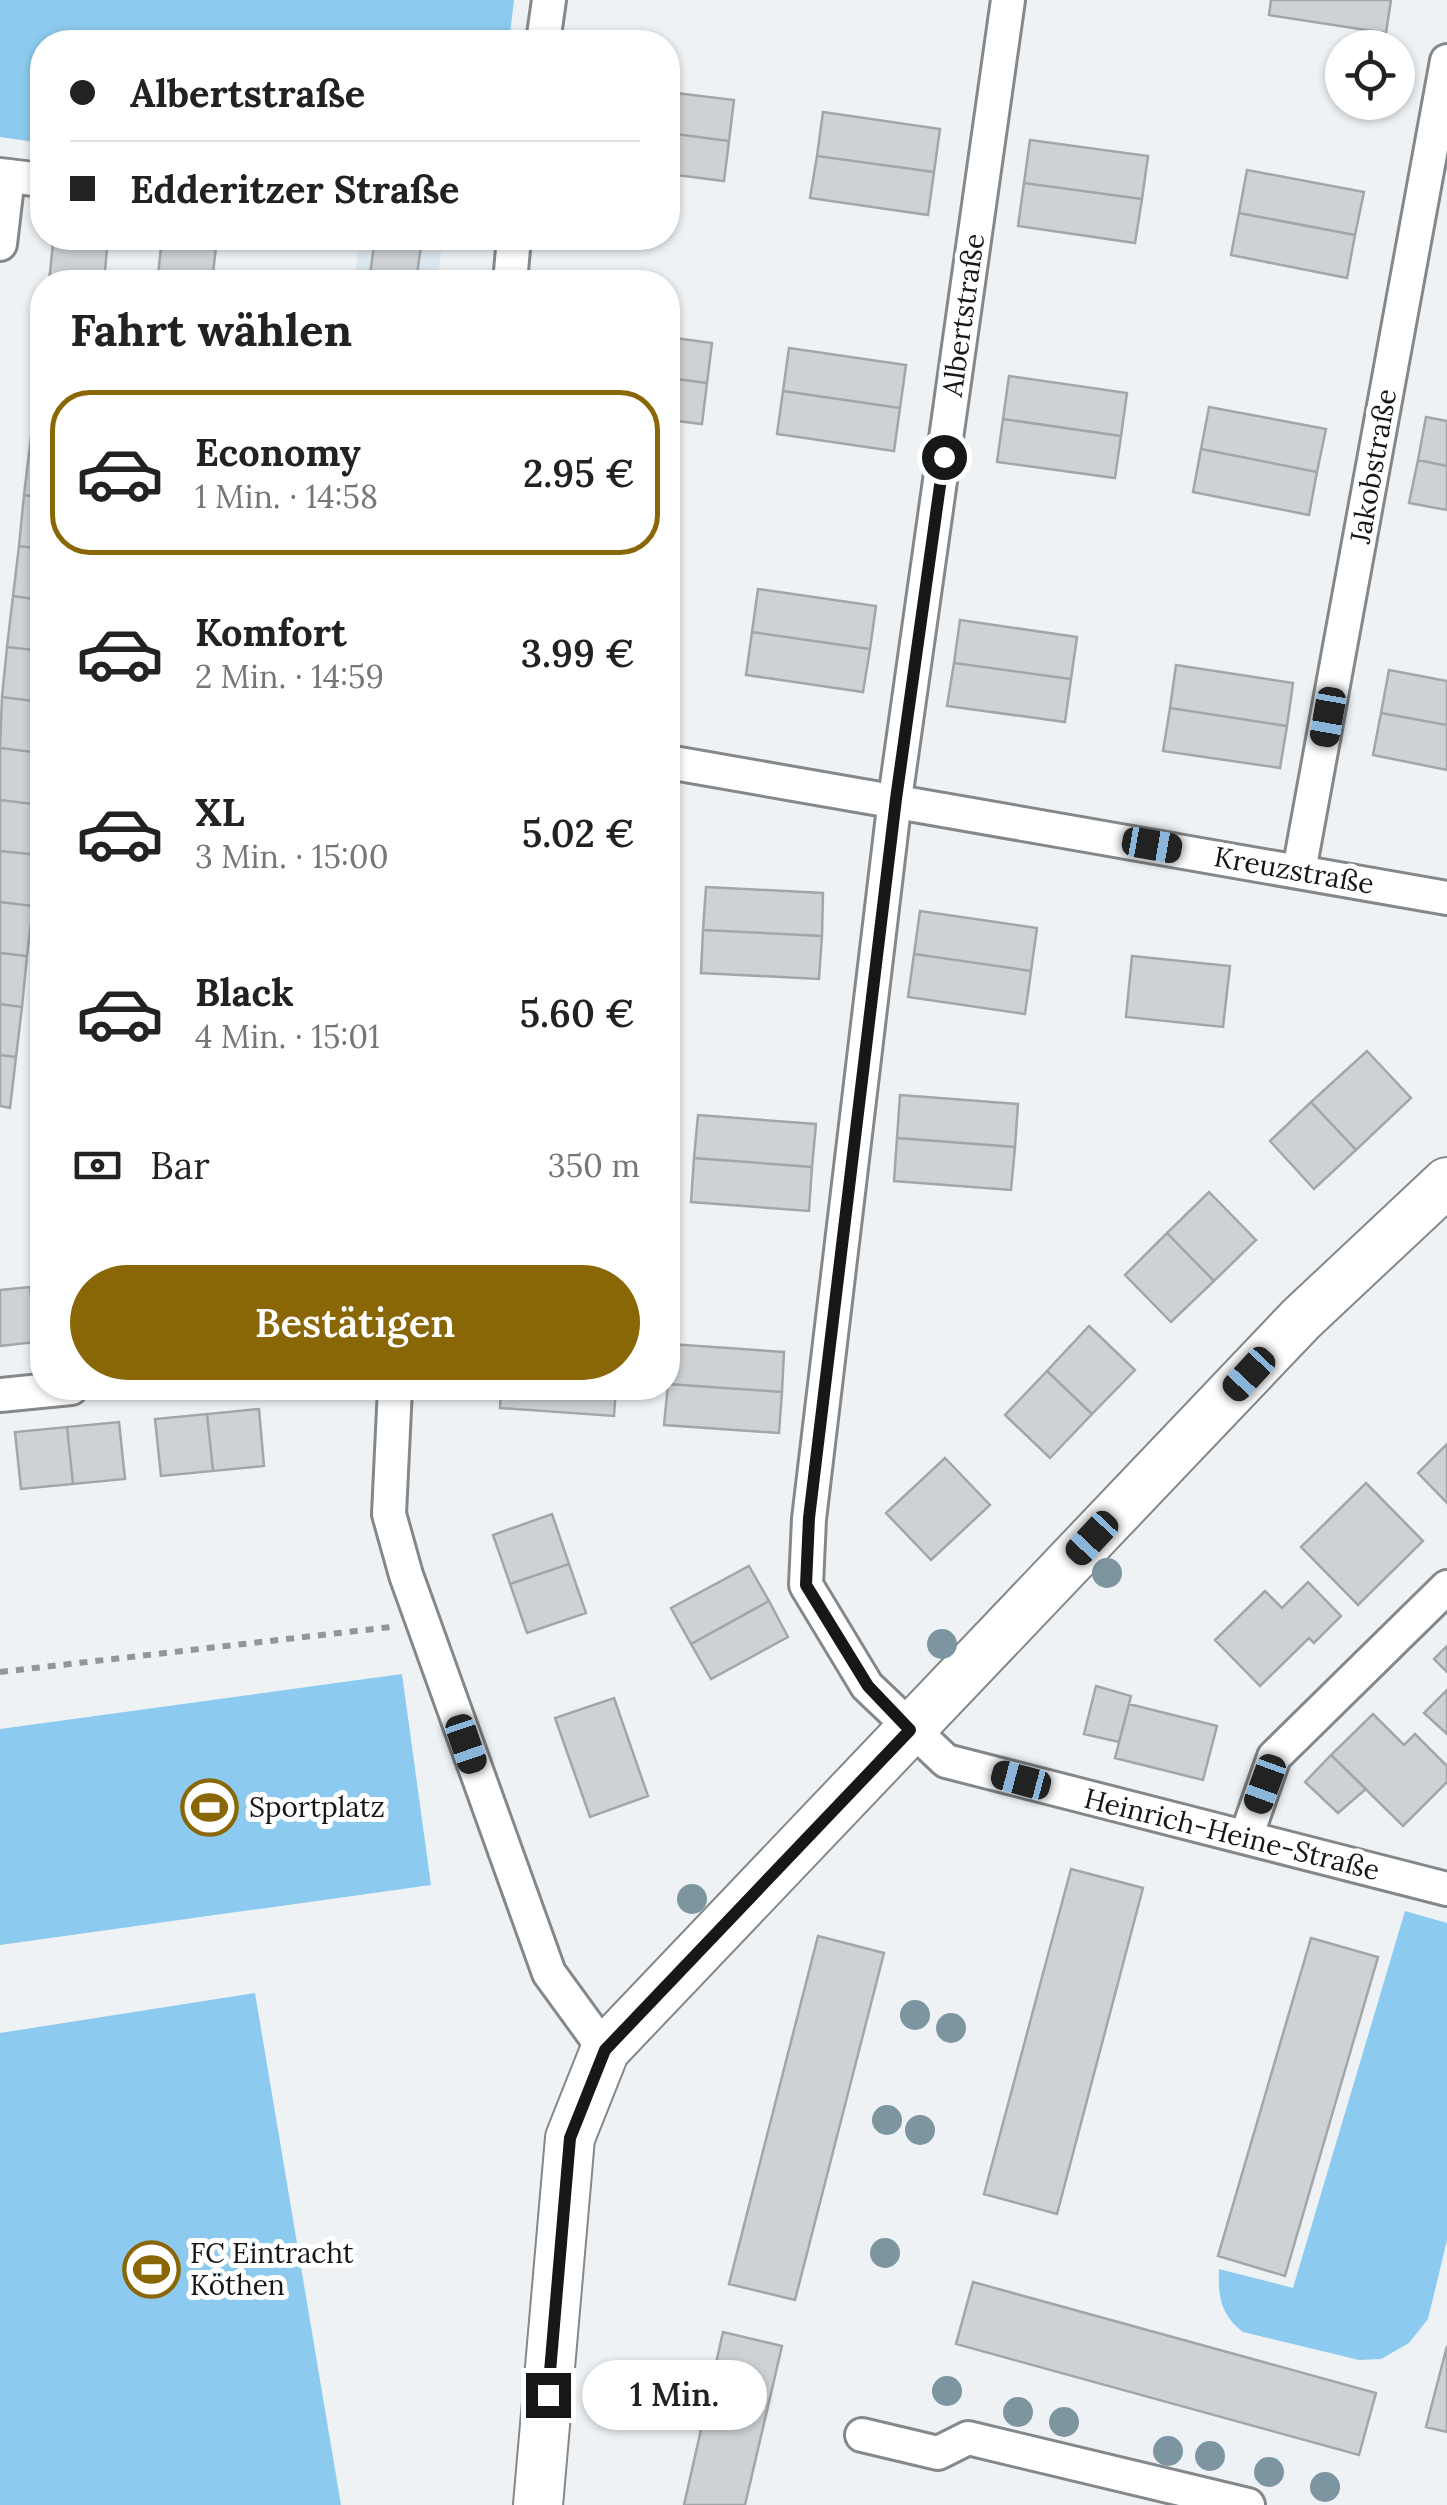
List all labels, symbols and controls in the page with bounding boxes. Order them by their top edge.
map controls [1325,30,1415,120]
button: locate [1325,30,1415,120]
text: Albertstraße [130,69,365,117]
text: Edderitzer Straße [130,165,460,213]
street label: Albertstraße [934,231,992,400]
text: Fahrt wählen [70,301,352,358]
street label: Jakobstraße [1342,386,1404,547]
icon: car [75,428,165,518]
text: Economy [195,428,361,476]
route start [922,435,967,480]
text: 2.95 € [523,449,635,497]
text: 1 Min. · 14:58 [195,476,378,517]
icon: car [75,608,165,698]
text: Komfort [195,608,347,656]
text: 3.99 € [521,629,635,677]
text: 2 Min. · 14:59 [195,656,384,697]
car [1308,685,1348,749]
icon: car [75,788,165,878]
text: XL [195,788,245,836]
text: 5.02 € [522,809,635,857]
car [1120,825,1184,865]
text: 3 Min. · 15:00 [195,836,389,877]
street label: Kreuzstraße [1211,838,1377,902]
icon: car [75,968,165,1058]
text: Black [195,968,294,1016]
text: 5.60 € [520,989,635,1037]
text: 4 Min. · 15:01 [195,1016,380,1057]
icon: cash [70,1138,125,1193]
text: Bar [150,1141,210,1189]
text: 350 m [548,1145,640,1186]
button: Bestätigen [70,1265,640,1380]
car [1218,1342,1280,1406]
car [1061,1506,1123,1570]
car [442,1711,490,1777]
car [1241,1751,1289,1817]
car [988,1758,1054,1802]
sports icon: Sportplatz [180,1777,240,1837]
street label: Heinrich-Heine-Straße [1081,1780,1383,1888]
place label: Sportplatz [249,1789,385,1825]
place label: FC Eintracht Köthen [190,2235,354,2303]
sports icon: FC Eintracht Köthen [121,2239,181,2299]
callout: 1 Min. [583,2360,768,2430]
route end [526,2373,571,2418]
text: 1 Min. [630,2374,719,2415]

